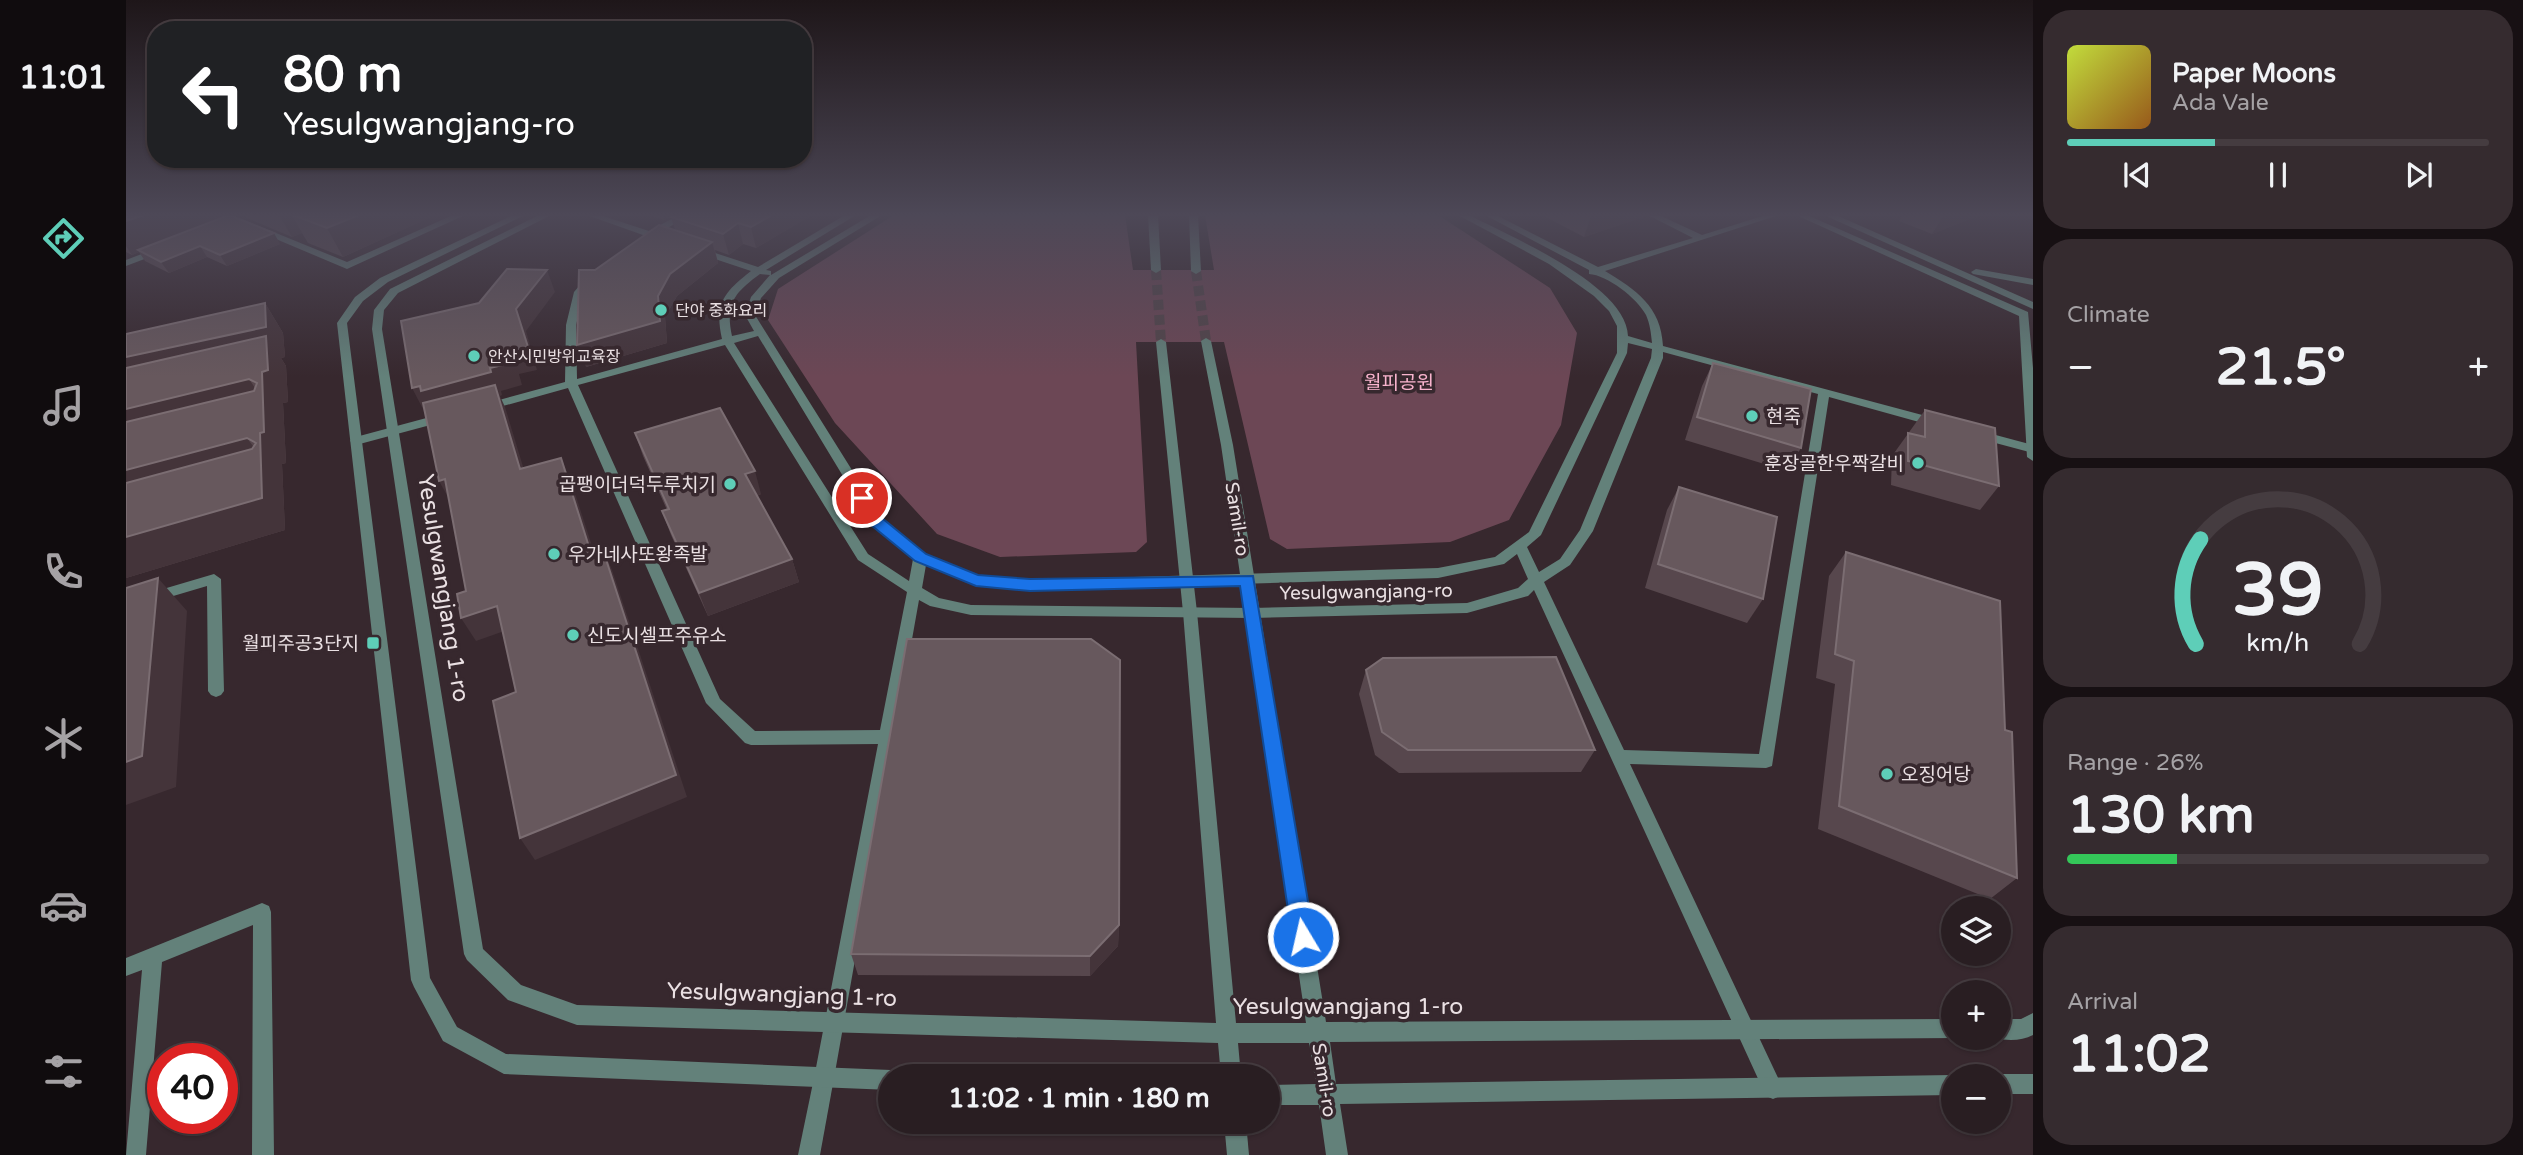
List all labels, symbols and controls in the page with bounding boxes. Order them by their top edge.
text: 80 m [283,46,402,105]
icon: left [168,49,259,140]
text: Paper Moons [2172,58,2336,89]
text: 11:01 [19,59,107,97]
text: Ada Vale [2172,89,2269,117]
text: Yesulgwangjang-ro [283,106,575,144]
icon: previous [2118,156,2156,194]
icon: pause [2259,156,2297,194]
icon: next [2400,156,2438,194]
icon: directions [39,214,88,263]
place label: 단야 중화요리 [675,301,767,321]
text: Climate [2067,301,2150,329]
marker: 단야 중화요리 [653,302,669,318]
text: 21.5° [2216,336,2346,399]
text: − [2067,345,2094,391]
text: + [2468,345,2489,391]
place label: 안산시민방위교육장 [488,347,621,367]
marker: 안산시민방위교육장 [466,348,482,364]
park label: 월피공원 [1364,372,1434,394]
icon: music [39,381,88,430]
place label: 현죽 [1766,406,1801,428]
marker: 현죽 [1744,408,1760,424]
place label: 훈장골한우짝갈비 [1764,453,1904,475]
marker: 훈장골한우짝갈비 [1910,455,1926,471]
pin [832,468,892,528]
street label: Yesulgwangjang 1-ro [411,472,475,704]
place label: 곱팽이더덕두루치기 [559,474,716,496]
marker: 곱팽이더덕두루치기 [722,476,738,492]
icon: arrive [843,479,881,517]
street label: Samil-ro [1220,481,1254,558]
place label: 우가네사또왕족발 [568,544,708,566]
marker: 우가네사또왕족발 [546,546,562,562]
icon: phone [39,547,88,596]
text: 39 [2232,547,2324,635]
street label: Yesulgwangjang-ro [1279,579,1453,605]
place label: 신도시셀프주유소 [587,625,727,647]
marker: 신도시셀프주유소 [565,627,581,643]
text: km/h [2247,627,2309,657]
place label: 월피주공3단지 [242,633,359,655]
marker: 월피주공3단지 [365,635,381,651]
icon: climate [39,714,88,763]
text: Range · 26% [2067,749,2203,777]
place label: 오징어당 [1901,764,1971,786]
marker: 오징어당 [1879,766,1895,782]
text: 130 km [2067,784,2255,847]
icon: car [39,881,88,930]
map controls [1941,896,2011,1134]
button: layers [1941,896,2011,966]
position arrow [1266,900,1340,974]
street label: Yesulgwangjang 1-ro [666,977,898,1013]
button: + [1941,980,2011,1050]
text: Arrival [2067,988,2138,1016]
street label: Yesulgwangjang 1-ro [1233,993,1463,1021]
text: 11:02 [2067,1023,2211,1086]
street label: Samil-ro [1307,1042,1341,1119]
speed limit sign: 40 [147,1043,238,1134]
icon: filters [39,1047,88,1096]
button: − [1941,1064,2011,1134]
text: 11:02 · 1 min · 180 m [948,1083,1210,1114]

